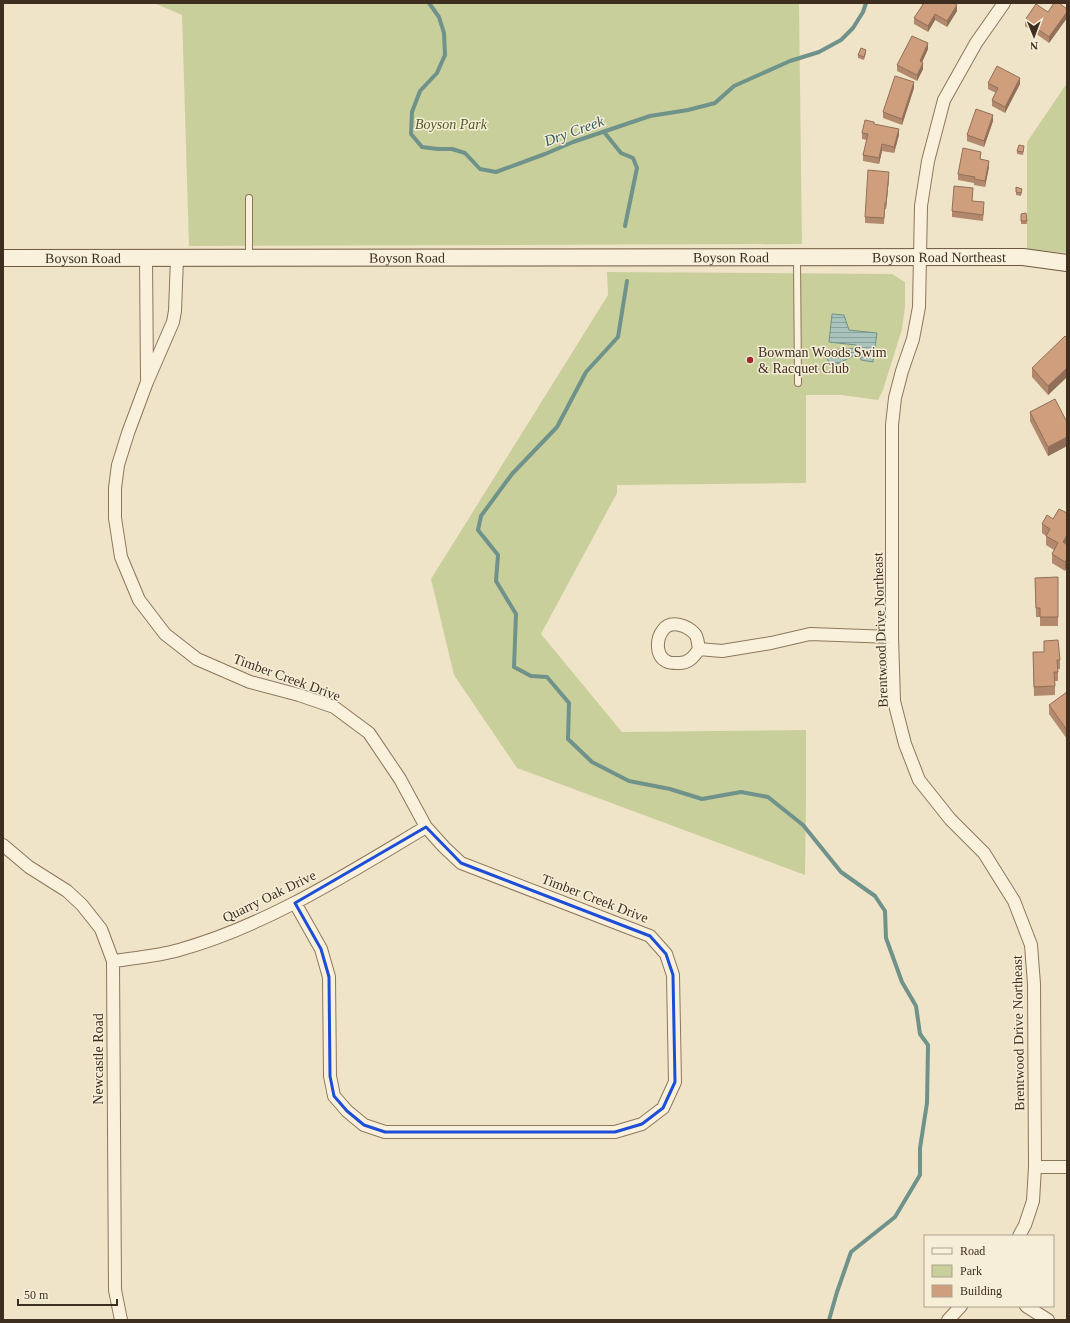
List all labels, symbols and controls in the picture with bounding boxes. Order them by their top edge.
north arrow [1014,16,1054,56]
text: N [1030,40,1038,52]
water label: Dry Creek [541,113,606,150]
park label: Boyson Park [415,117,488,132]
street label: Boyson Road [693,250,769,265]
street label: Boyson Road Northeast [872,250,1006,265]
street label: Boyson Road [45,251,121,266]
street label: Boyson Road [369,251,445,266]
place label: Bowman Woods Swim & Racquet Club [758,345,887,376]
marker: Bowman Woods Swim & Racquet Club [745,355,755,365]
street label: Brentwood Drive Northeast [870,552,891,708]
street label: Timber Creek Drive [231,651,343,704]
street label: Quarry Oak Drive [220,867,318,926]
street label: Timber Creek Drive [539,871,650,926]
street label: Brentwood Drive Northeast [1010,955,1027,1111]
street label: Newcastle Road [91,1013,106,1105]
legend [924,1235,1054,1307]
text: Road [960,1244,985,1258]
text: Park [960,1264,982,1278]
scale bar [18,1281,117,1307]
text: Building [960,1284,1002,1298]
text: 50 m [24,1288,49,1302]

